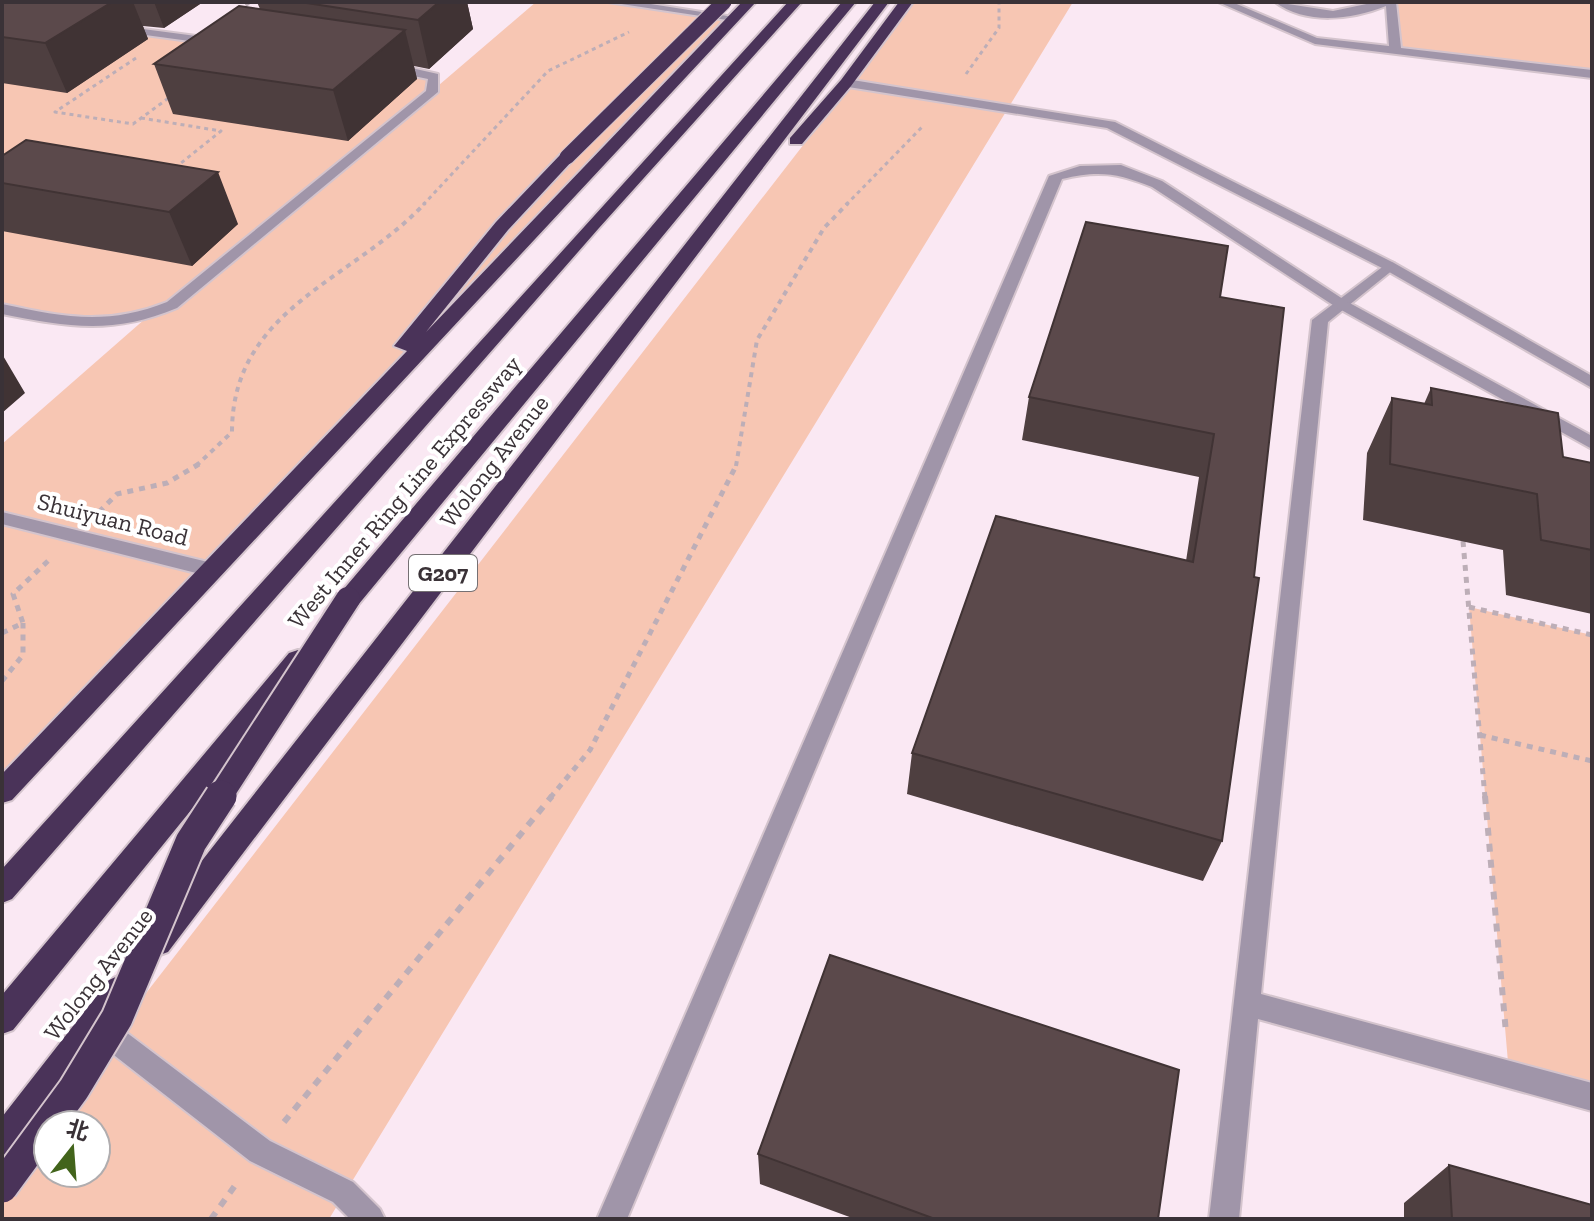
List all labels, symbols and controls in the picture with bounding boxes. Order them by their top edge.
street label: West Inner Ring Line Expressway [281,349,527,634]
street label: Wolong Avenue [433,389,555,533]
street label: Shuiyuan Road [35,486,191,552]
road number: G207 [409,555,477,591]
street label: Wolong Avenue [37,902,159,1046]
north arrow [32,1109,112,1189]
text: 北 [63,1114,92,1146]

